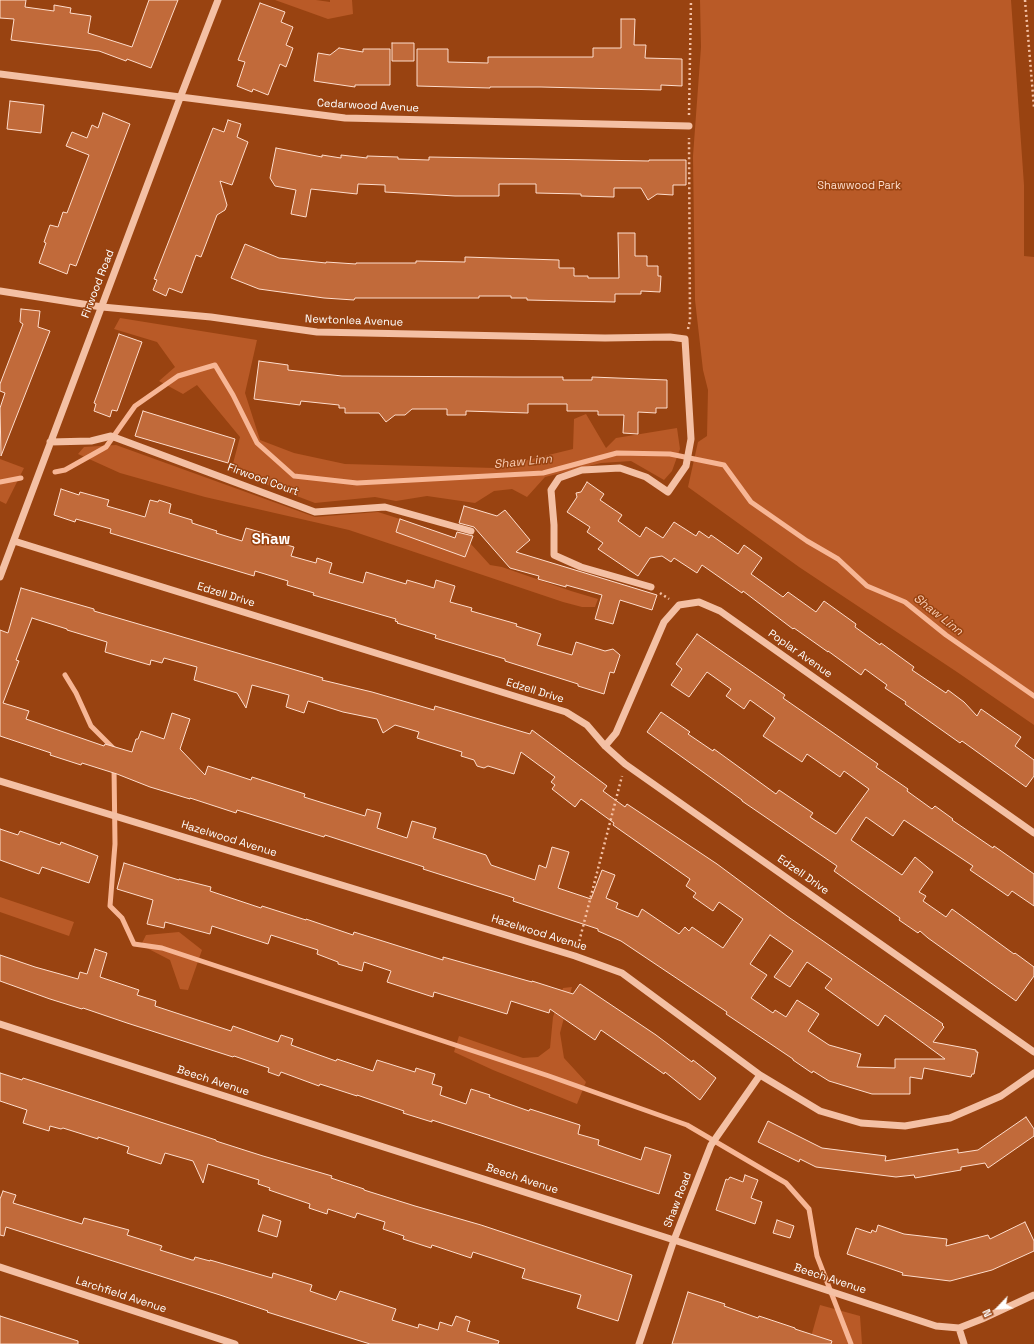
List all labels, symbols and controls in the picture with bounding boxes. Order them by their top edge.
street label: Cedarwood Avenue [317,97,419,115]
park label: Shawwood Park [817,179,901,193]
street label: Firwood Road [79,248,117,320]
street label: Newtonlea Avenue [305,313,403,329]
water label: Shaw Linn [493,452,553,472]
street label: Firwood Court [226,461,300,499]
district label: Shaw [252,531,290,549]
street label: Edzell Drive [195,580,257,610]
water label: Shaw Linn [911,591,965,639]
street label: Poplar Avenue [765,627,835,681]
street label: Edzell Drive [504,676,566,706]
street label: Hazelwood Avenue [180,818,278,860]
street label: Edzell Drive [775,852,831,898]
street label: Hazelwood Avenue [490,912,588,954]
street label: Beech Avenue [175,1063,251,1099]
street label: Beech Avenue [484,1161,560,1197]
street label: Shaw Road [661,1170,695,1230]
street label: Beech Avenue [792,1261,868,1297]
street label: Larchfield Avenue [74,1274,168,1316]
north arrow [978,1288,1018,1328]
text: N [979,1307,995,1319]

